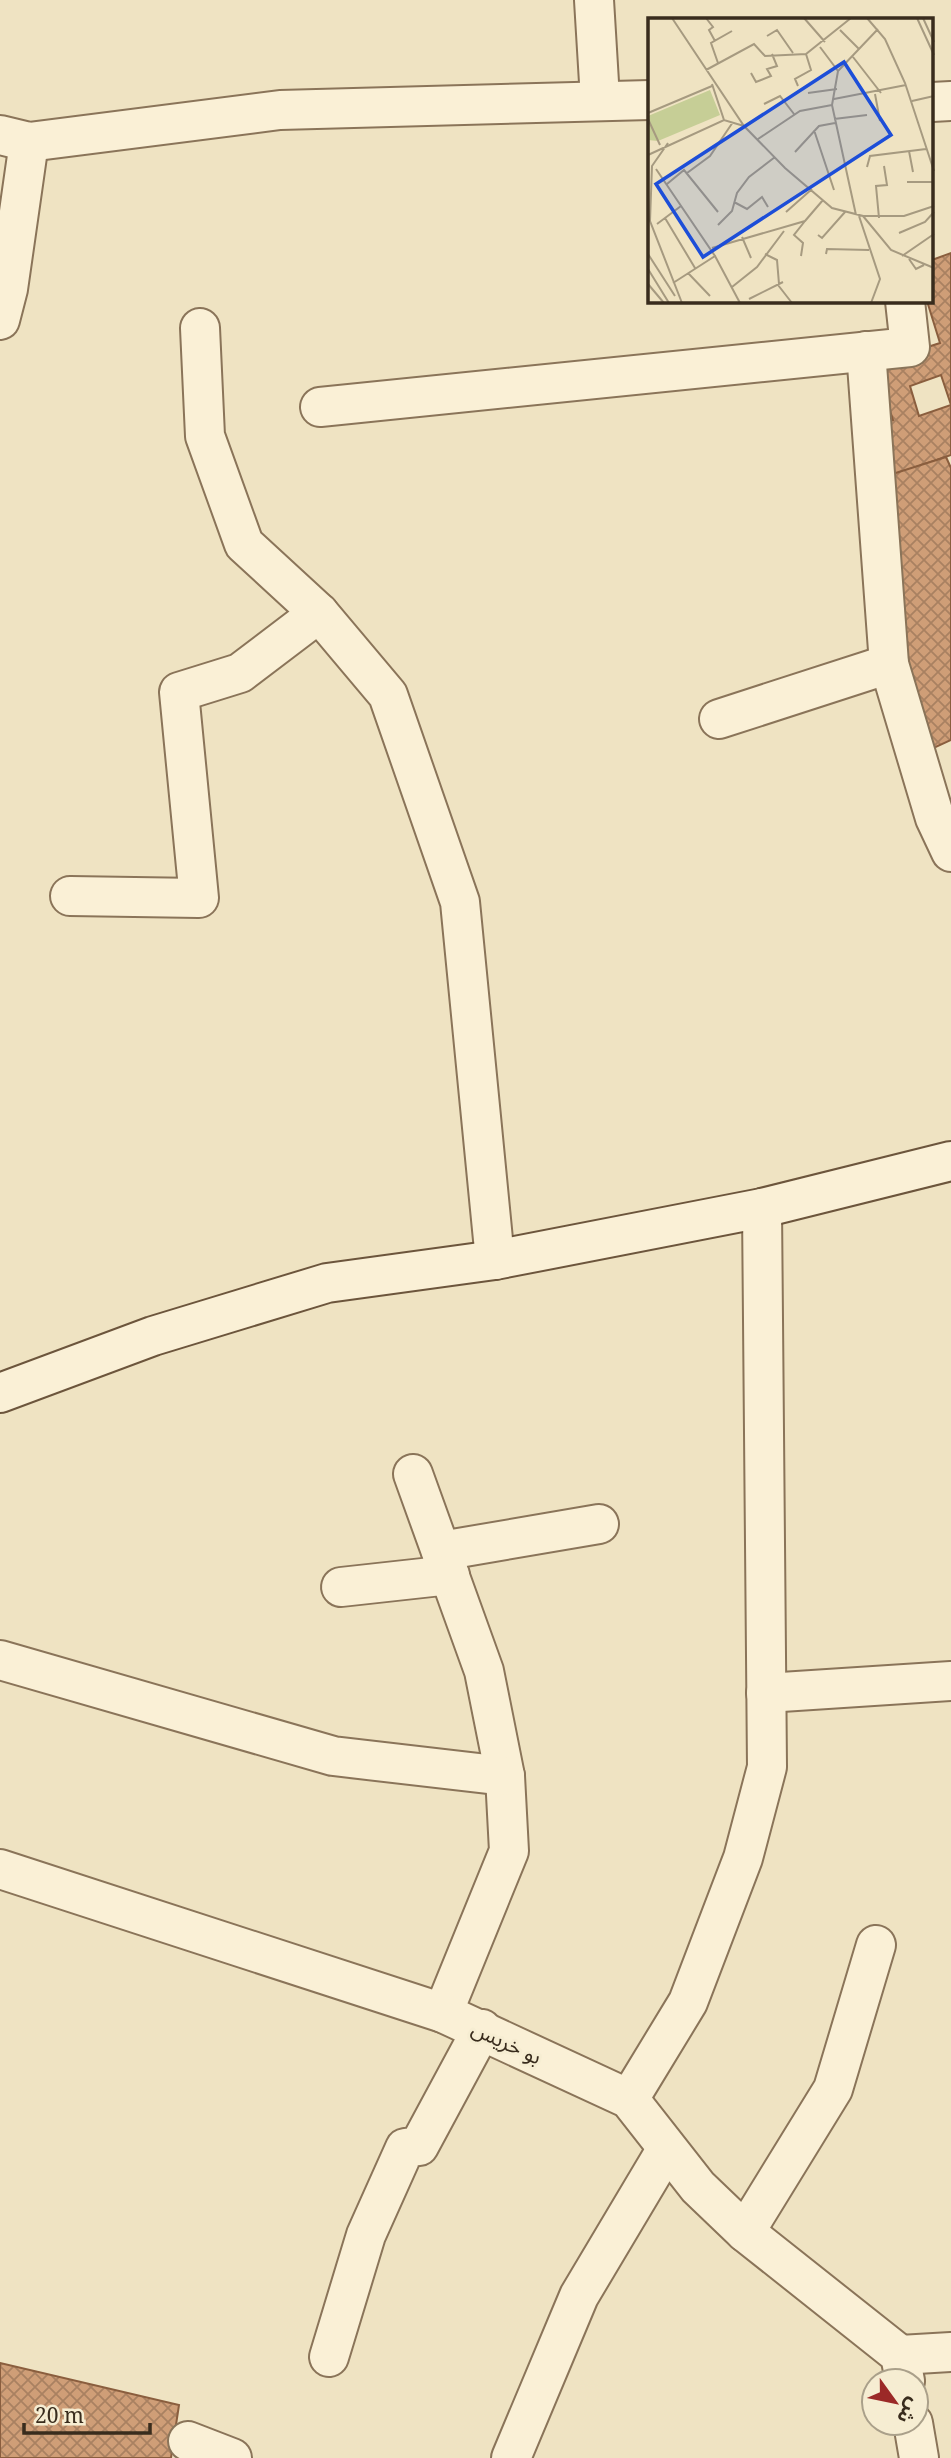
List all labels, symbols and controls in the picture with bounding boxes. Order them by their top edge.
inset map [648,18,934,303]
street label: بو خريس [468,2014,546,2070]
north arrow [860,2367,930,2437]
scale bar [24,2392,150,2436]
text: ش [891,2393,927,2429]
text: 20 m [35,2401,84,2429]

